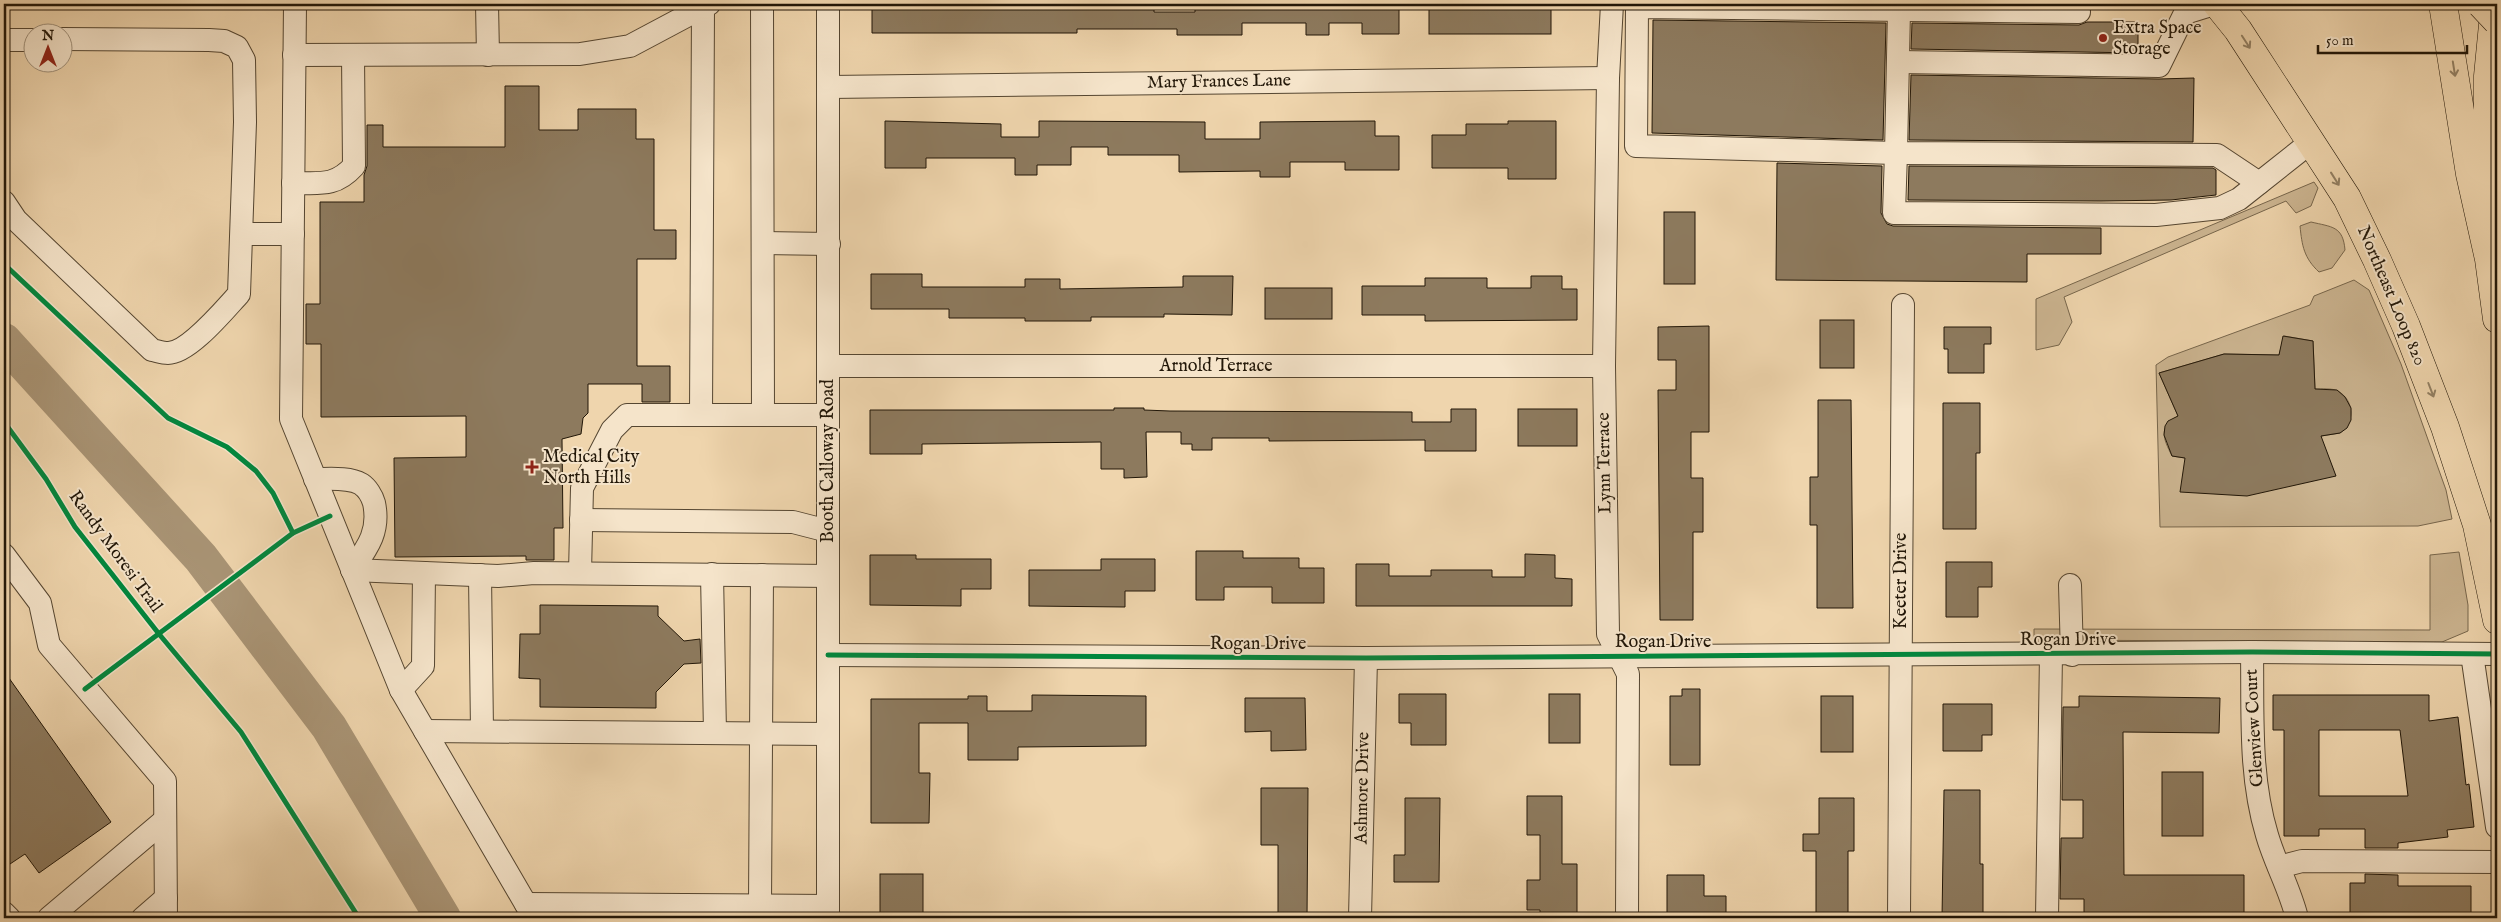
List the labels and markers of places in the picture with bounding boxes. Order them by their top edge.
place label: Extra Space Storage [2113,17,2201,61]
marker: Extra Space Storage [2097,32,2109,44]
place label: Medical City North Hills [543,446,639,490]
marker: Medical City North Hills [525,460,539,474]

